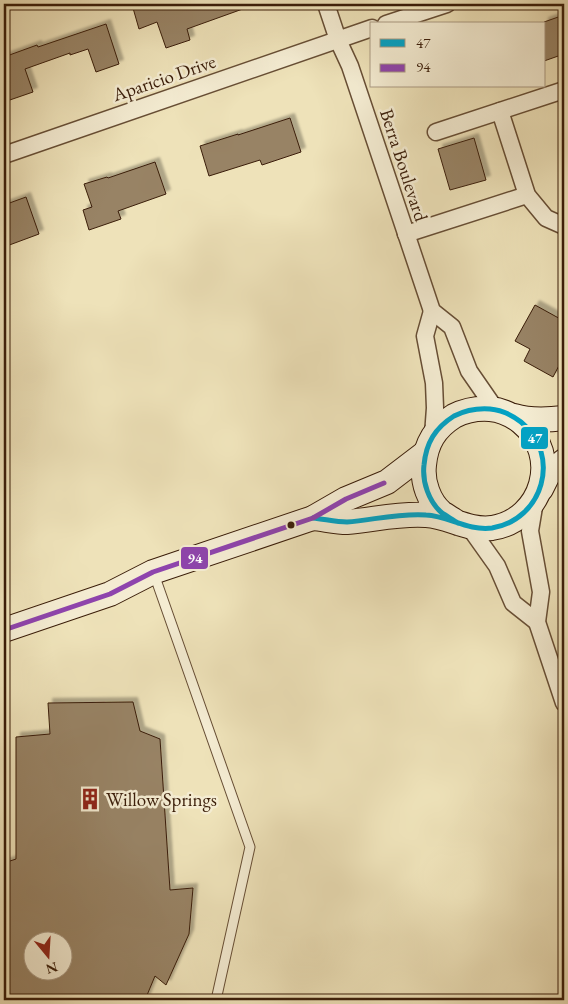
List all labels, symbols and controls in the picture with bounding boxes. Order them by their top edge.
legend [370,22,546,88]
text: 47 [416,33,431,52]
street label: Aparicio Drive [108,49,219,108]
text: 94 [416,57,431,76]
street label: Berra Boulevard [374,106,434,225]
line badge: 47 [520,426,549,450]
text: 47 [528,429,543,447]
unlabelled marker [286,520,296,530]
line badge: 94 [180,546,209,570]
text: 94 [188,549,203,567]
building icon: Willow Springs [77,786,103,812]
place label: Willow Springs [106,787,217,812]
north arrow [22,932,72,982]
text: N [43,958,60,979]

